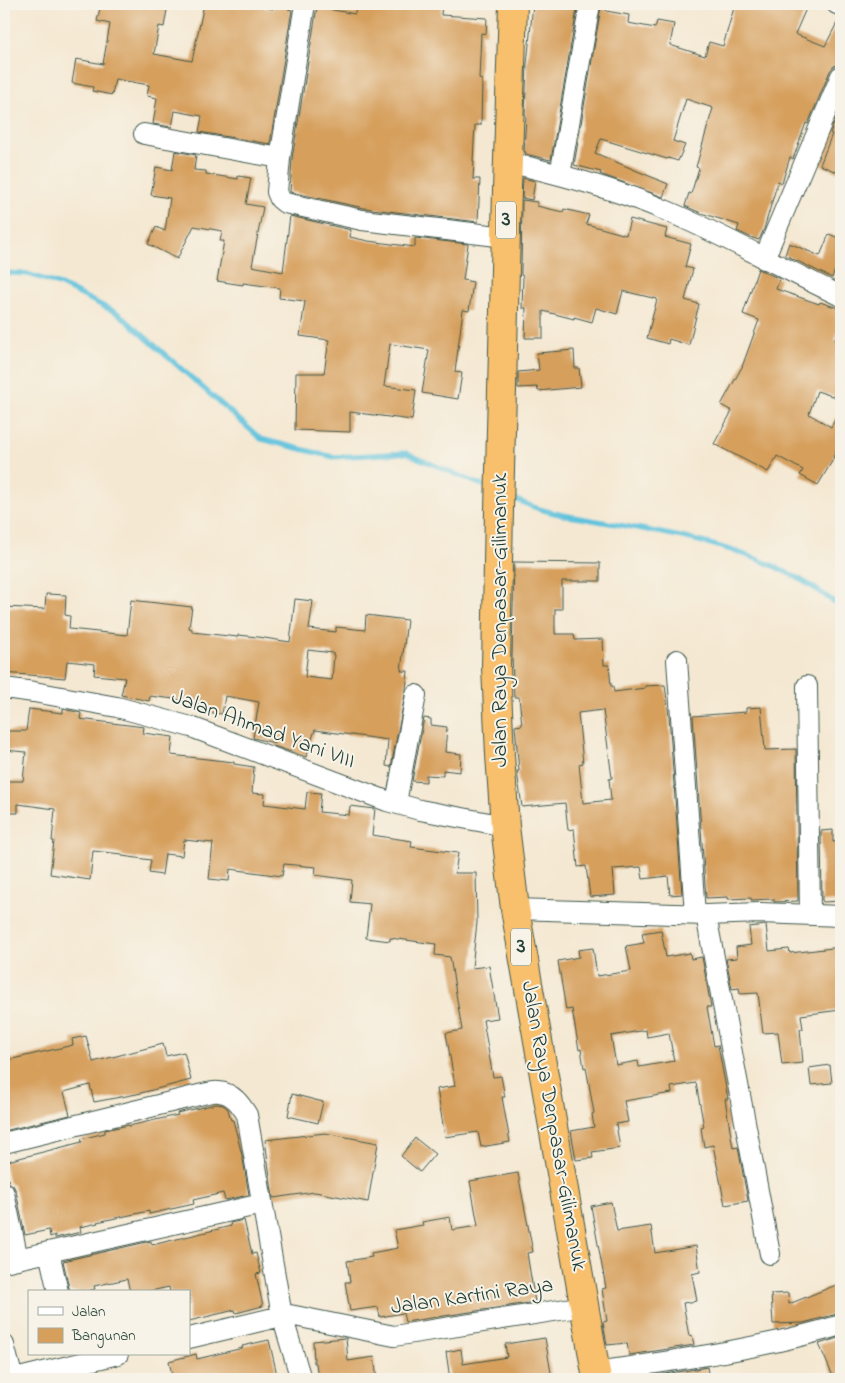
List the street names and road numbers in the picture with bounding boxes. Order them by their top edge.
road number: 3 [496,202,516,238]
street label: Jalan Raya Denpasar-Gilimanuk [485,472,518,767]
street label: Jalan Ahmad Yani VIII [167,682,359,778]
road number: 3 [511,929,531,966]
street label: Jalan Raya Denpasar-Gilimanuk [511,978,594,1274]
street label: Jalan Kartini Raya [389,1270,555,1325]

